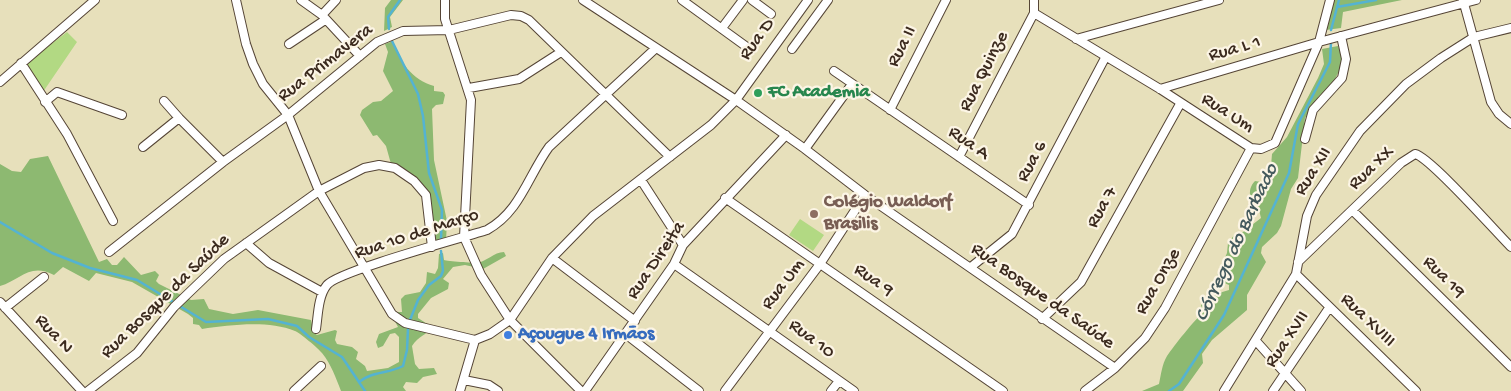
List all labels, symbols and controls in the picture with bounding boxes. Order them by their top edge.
street label: Rua D [735,15,781,65]
street label: Rua Primavera [274,20,378,108]
street label: Rua II [883,23,923,71]
street label: Rua Quinze [955,28,1015,116]
street label: Rua L 1 [1206,32,1264,68]
place label: FC Academia [768,82,870,104]
marker: FC Academia [752,87,764,99]
street label: Rua Um [1196,89,1258,139]
street label: Rua A [943,122,993,166]
street label: Rua 6 [1013,137,1053,187]
street label: Rua XX [1345,142,1399,196]
street label: Rua XII [1290,143,1338,201]
water label: Córrego do Barbado [1191,160,1285,326]
street label: Rua 7 [1082,183,1124,233]
place label: Colégio Waldorf Brasilis [824,192,952,236]
street label: Rua 10 de Março [352,204,482,266]
marker: Colégio Waldorf Brasilis [808,208,820,220]
street label: Rua Direita [623,218,691,304]
street label: Rua Bosque da Saúde [97,230,235,364]
street label: Rua Bosque da Saúde [966,239,1118,355]
street label: Rua Onze [1131,245,1187,319]
street label: Rua 19 [1417,252,1469,304]
street label: Rua Um [757,255,811,315]
street label: Rua 9 [849,259,897,303]
street label: Rua XVIII [1335,289,1399,353]
street label: Rua XVII [1261,307,1315,373]
street label: Rua N [29,310,77,360]
street label: Rua 10 [783,315,839,365]
place label: Açougue 4 Irmãos [518,324,654,346]
marker: Açougue 4 Irmãos [502,329,514,341]

